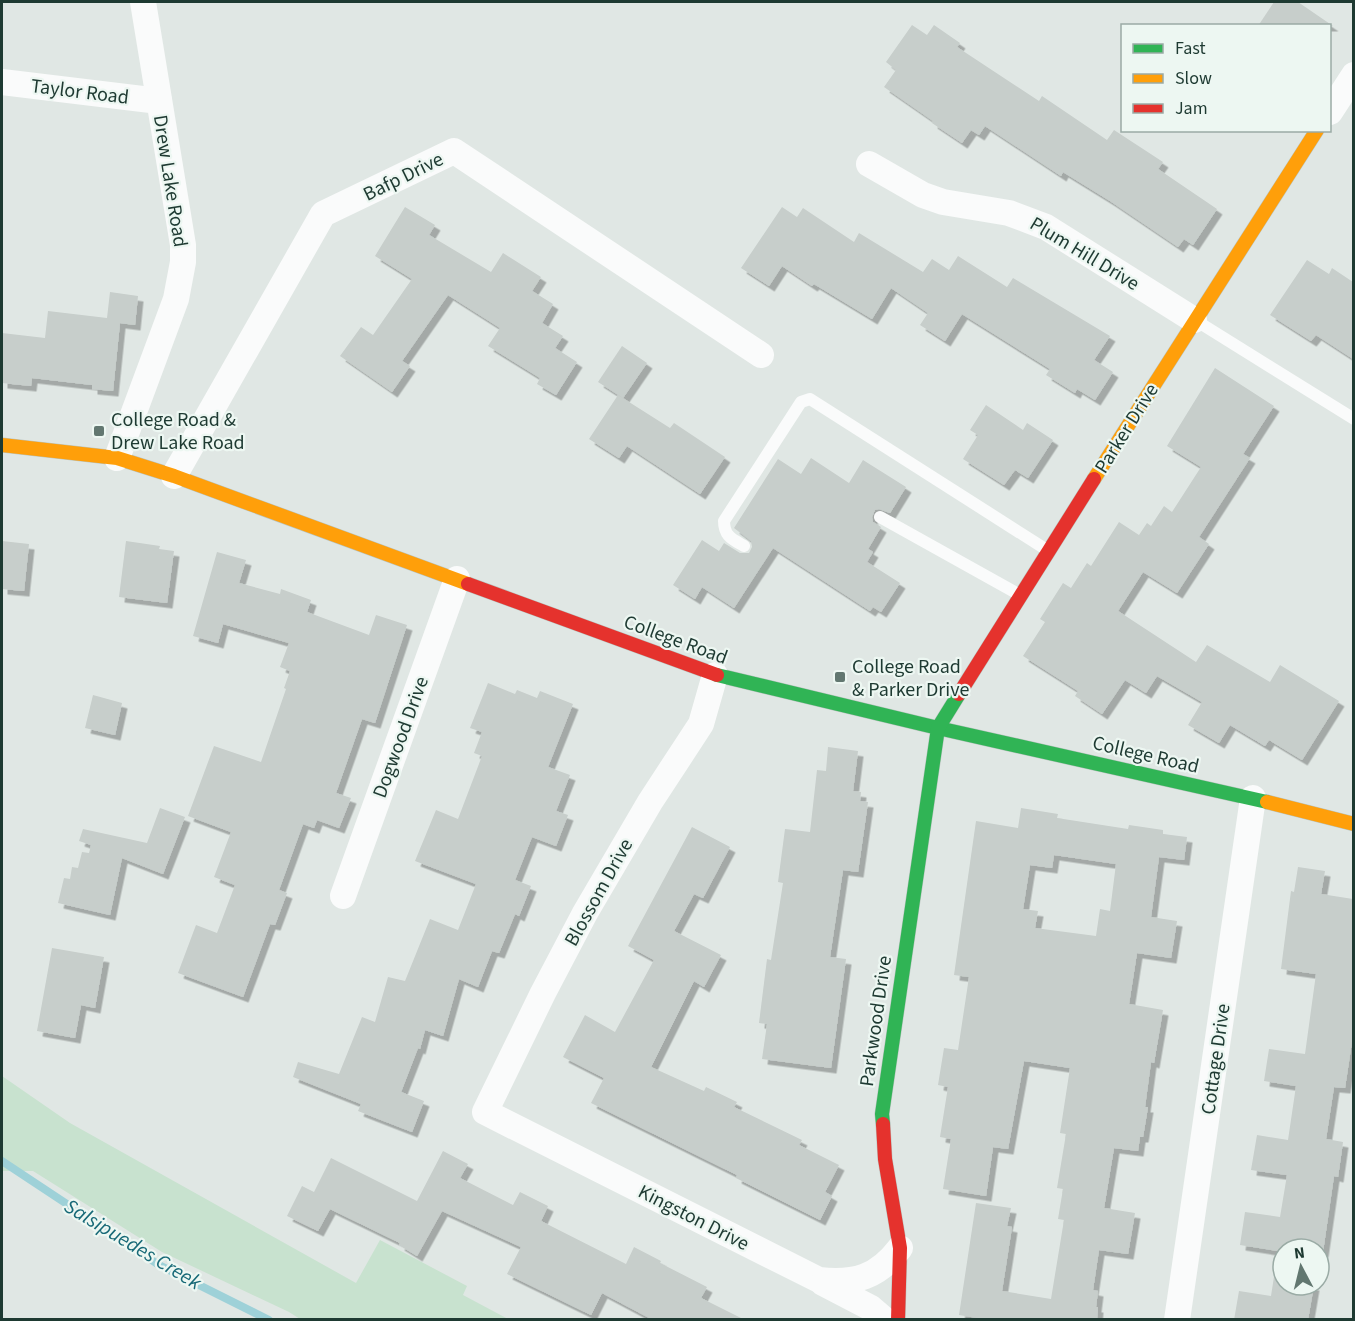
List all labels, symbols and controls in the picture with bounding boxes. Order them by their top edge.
legend [1121,24,1331,132]
text: Fast [1175,36,1206,61]
text: Slow [1175,66,1212,91]
street label: Taylor Road [29,72,130,112]
text: Jam [1175,96,1208,121]
street label: Drew Lake Road [146,113,194,249]
street label: Bafp Drive [359,145,448,208]
street label: Plum Hill Drive [1024,210,1145,298]
street label: Parker Drive [1088,378,1166,479]
place label: College Road & Drew Lake Road [111,406,245,457]
marker: College Road & Drew Lake Road [92,424,106,438]
street label: College Road [620,608,732,672]
place label: College Road & Parker Drive [852,653,969,704]
marker: College Road & Parker Drive [833,670,847,684]
street label: Dogwood Drive [366,673,436,802]
street label: College Road [1090,729,1202,781]
street label: Blossom Drive [558,834,640,951]
street label: Parkwood Drive [853,954,899,1088]
street label: Cottage Drive [1194,1002,1238,1116]
street label: Kingston Drive [633,1178,754,1258]
water label: Salsipuedes Creek [59,1191,208,1297]
north arrow [1271,1237,1331,1297]
text: N [1293,1242,1306,1265]

